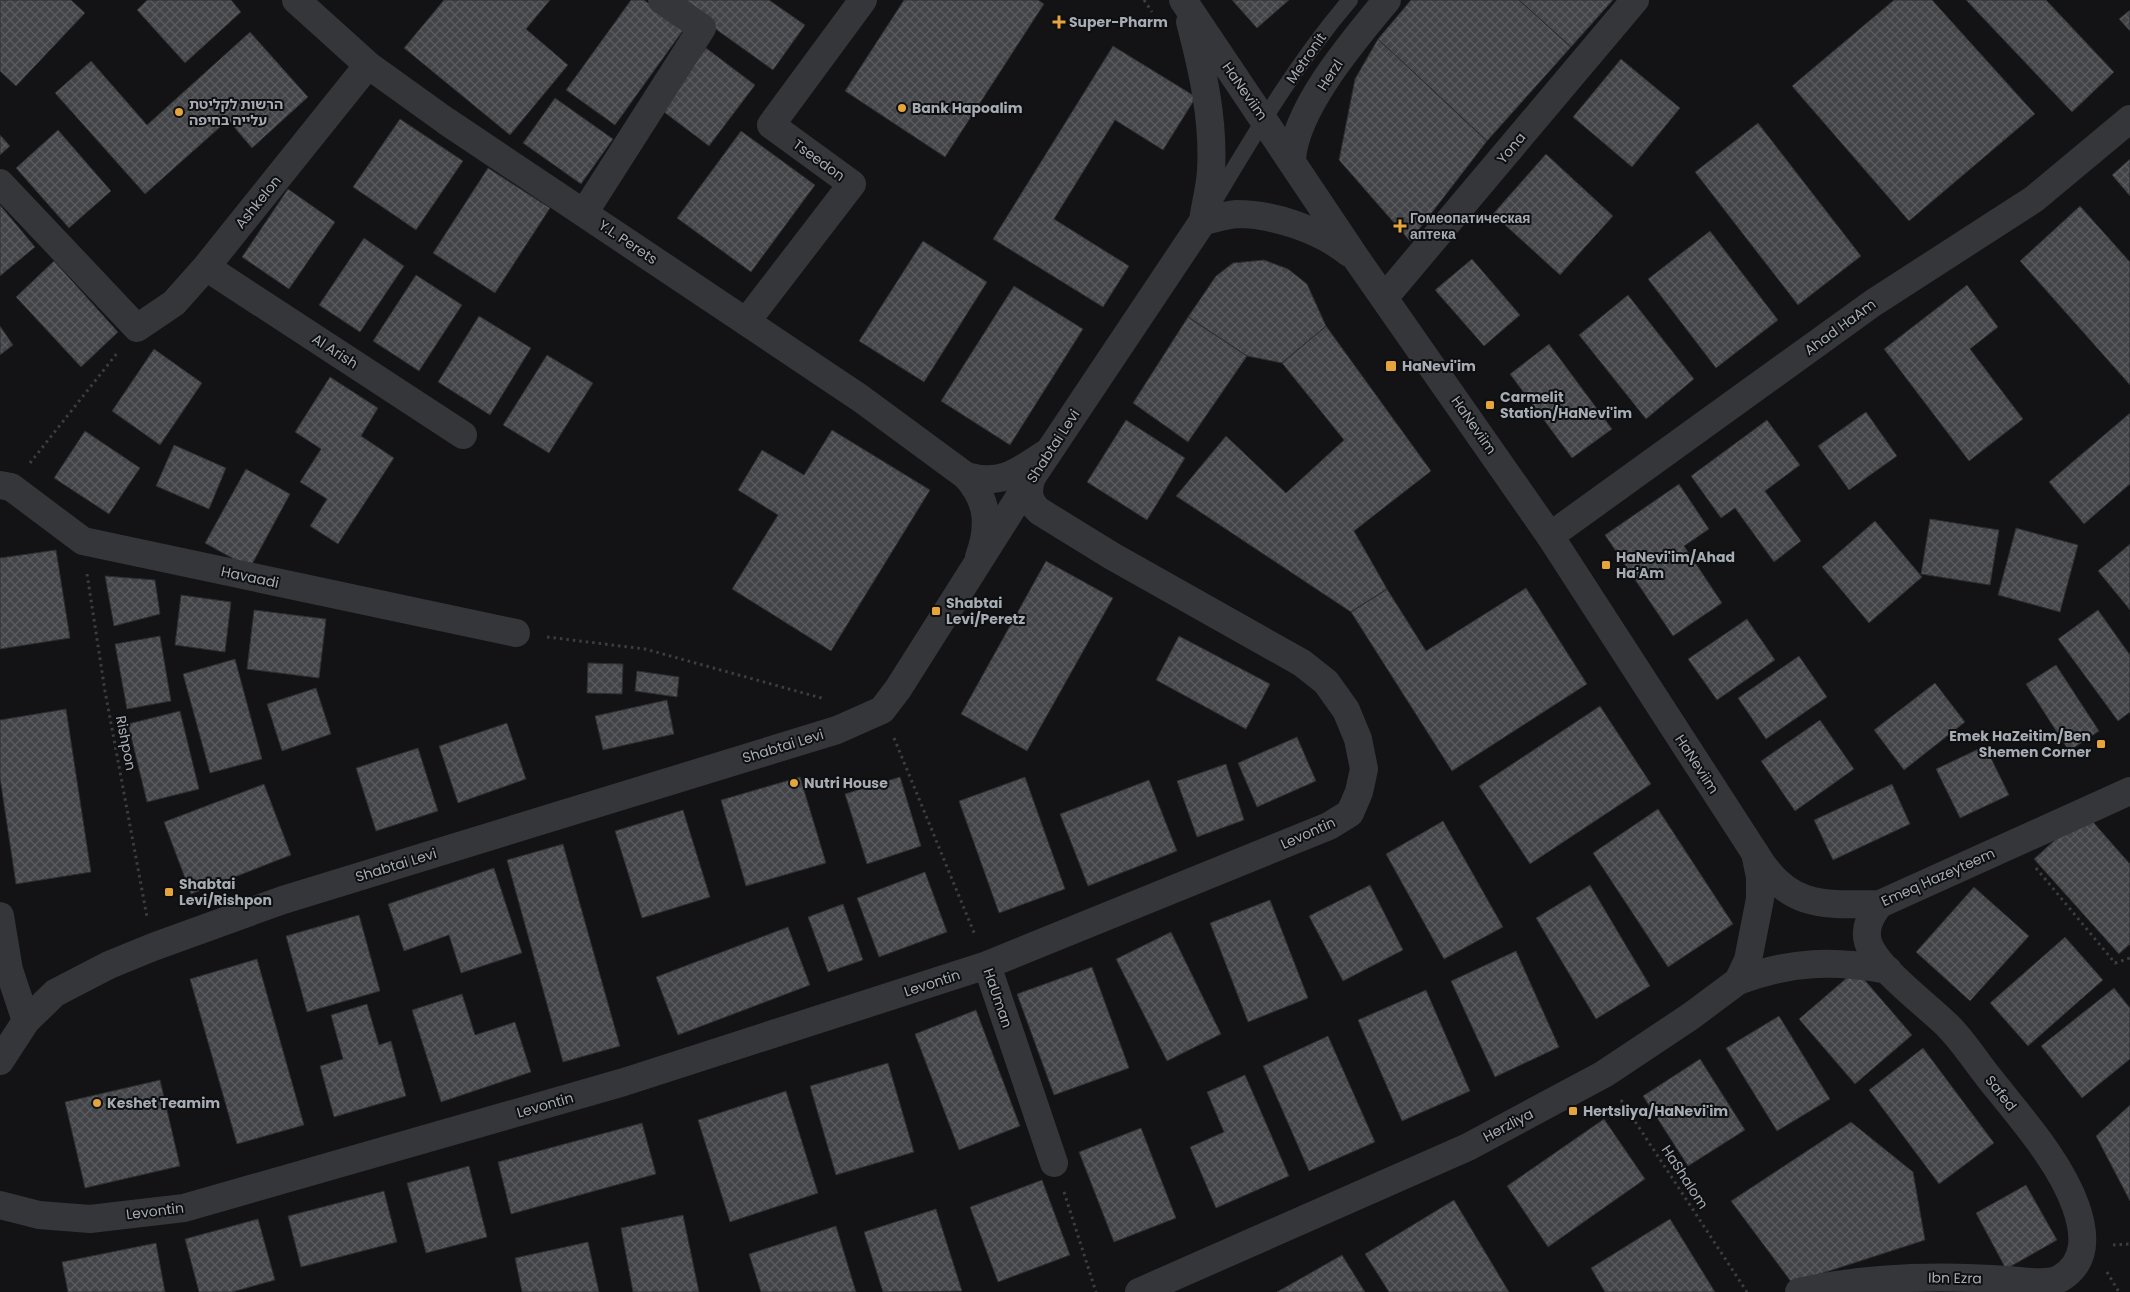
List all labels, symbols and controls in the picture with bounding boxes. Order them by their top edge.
place label: Super-Pharm [1069,12,1168,32]
marker: Super-Pharm [1053,16,1065,28]
street label: Metronit [1281,29,1331,87]
street label: Herzl [1313,56,1347,94]
street label: HaNeviim [1218,58,1272,124]
place label: הרשות לקליטת עלייה בחיפה [189,94,283,130]
place label: Bank Hapoalim [912,98,1023,118]
marker: Bank Hapoalim [896,102,908,114]
marker: הרשות לקליטת עלייה בחיפה [173,106,185,118]
street label: Yona [1492,128,1530,168]
street label: Tseedon [789,134,849,186]
street label: Ashkelon [230,171,286,233]
place label: Гомеопатическая аптека [1410,208,1530,244]
street label: Y.L. Perets [595,215,661,269]
marker: Гомеопатическая аптека [1394,220,1406,232]
street label: Ahad HaAm [1800,294,1880,360]
street label: Al Arish [308,329,362,373]
place label: HaNevi'im [1402,356,1476,376]
marker: HaNevi'im [1384,359,1398,373]
place label: Carmelit Station/HaNevi'im [1500,387,1632,423]
street label: HaNeviim [1447,392,1501,458]
marker: Carmelit Station/HaNevi'im [1484,399,1496,411]
street label: Shabtai Levi [1022,405,1084,487]
place label: HaNevi'im/Ahad Ha'Am [1616,547,1735,583]
marker: HaNevi'im/Ahad Ha'Am [1600,559,1612,571]
street label: Havaadi [219,561,281,593]
place label: Shabtai Levi/Peretz [946,593,1025,629]
marker: Shabtai Levi/Peretz [930,605,942,617]
street label: Rishpon [111,714,141,772]
street label: Shabtai Levi [740,724,826,768]
place label: Emek HaZeitim/Ben Shemen Corner [1949,726,2091,762]
street label: HaNeviim [1670,731,1724,797]
marker: Emek HaZeitim/Ben Shemen Corner [2095,738,2107,750]
place label: Nutri House [804,773,888,793]
marker: Nutri House [788,777,800,789]
street label: Levontin [1277,812,1339,854]
street label: Shabtai Levi [353,843,439,887]
street label: Emeq Hazeyteem [1878,843,1998,911]
place label: Shabtai Levi/Rishpon [179,874,272,910]
marker: Shabtai Levi/Rishpon [163,886,175,898]
street label: Levontin [901,965,963,1001]
street label: HaUman [979,966,1017,1030]
street label: Safed [1981,1071,2021,1115]
street label: Levontin [514,1087,576,1123]
place label: Keshet Teamim [107,1093,220,1113]
marker: Keshet Teamim [91,1097,103,1109]
place label: Hertsliya/HaNevi'im [1583,1101,1728,1121]
street label: Herzliya [1479,1103,1537,1147]
marker: Hertsliya/HaNevi'im [1567,1105,1579,1117]
street label: HaShalom [1657,1141,1713,1213]
street label: Levontin [125,1198,185,1224]
street label: Ibn Ezra [1928,1268,1982,1288]

